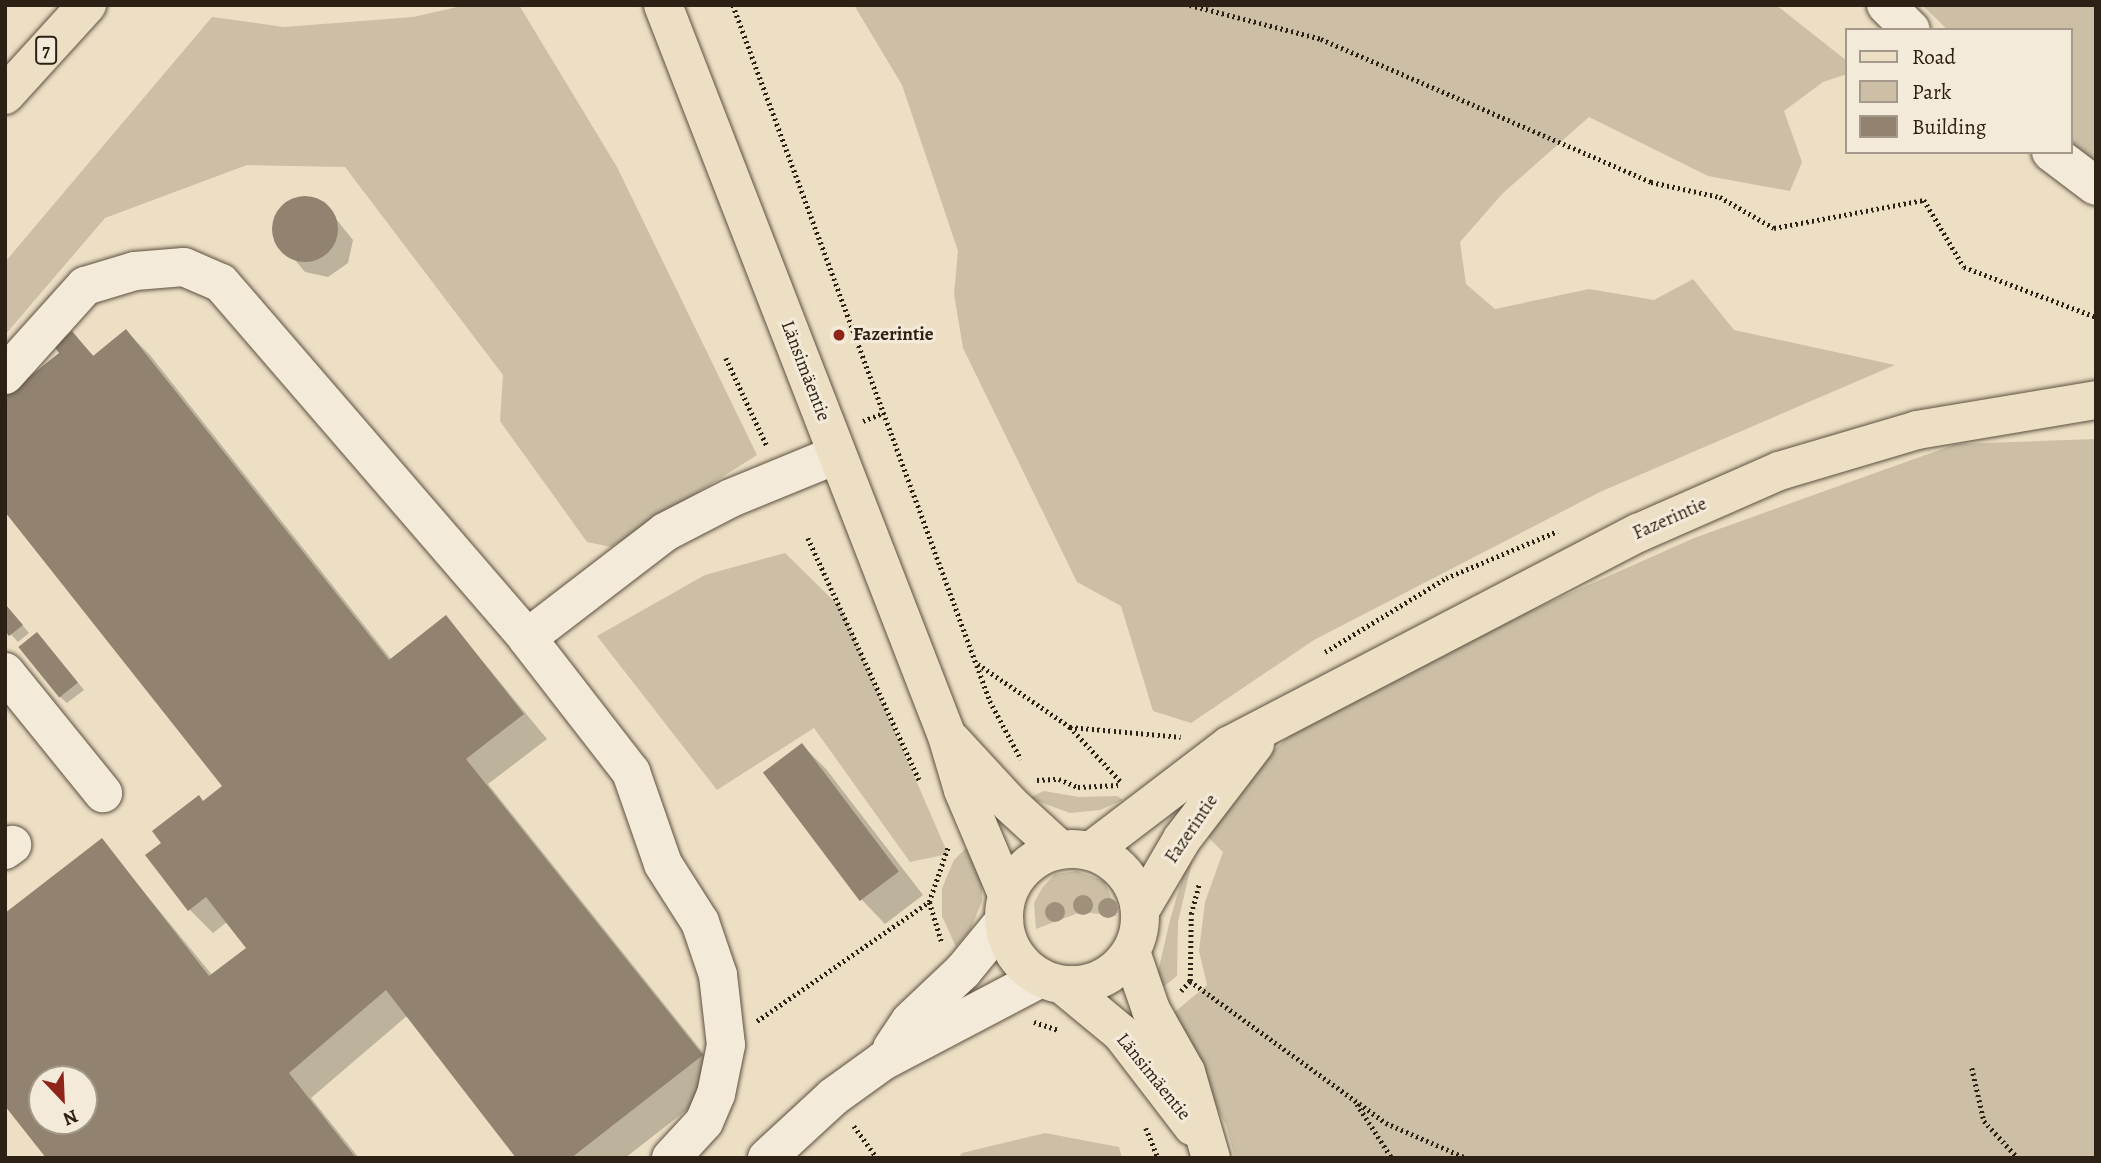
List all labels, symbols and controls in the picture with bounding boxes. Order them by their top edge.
legend [1846,28,2073,154]
road number: 7 [34,36,58,64]
text: Road [1912,43,1956,71]
text: Park [1912,78,1951,106]
text: Building [1912,113,1986,141]
street label: Länsimäentie [775,318,835,424]
place label: Fazerintie [853,324,934,346]
marker: Fazerintie [831,327,847,343]
street label: Fazerintie [1630,493,1710,545]
street label: Fazerintie [1161,790,1223,868]
street label: Länsimäentie [1111,1029,1195,1125]
north arrow [28,1065,98,1135]
text: N [59,1103,82,1132]

